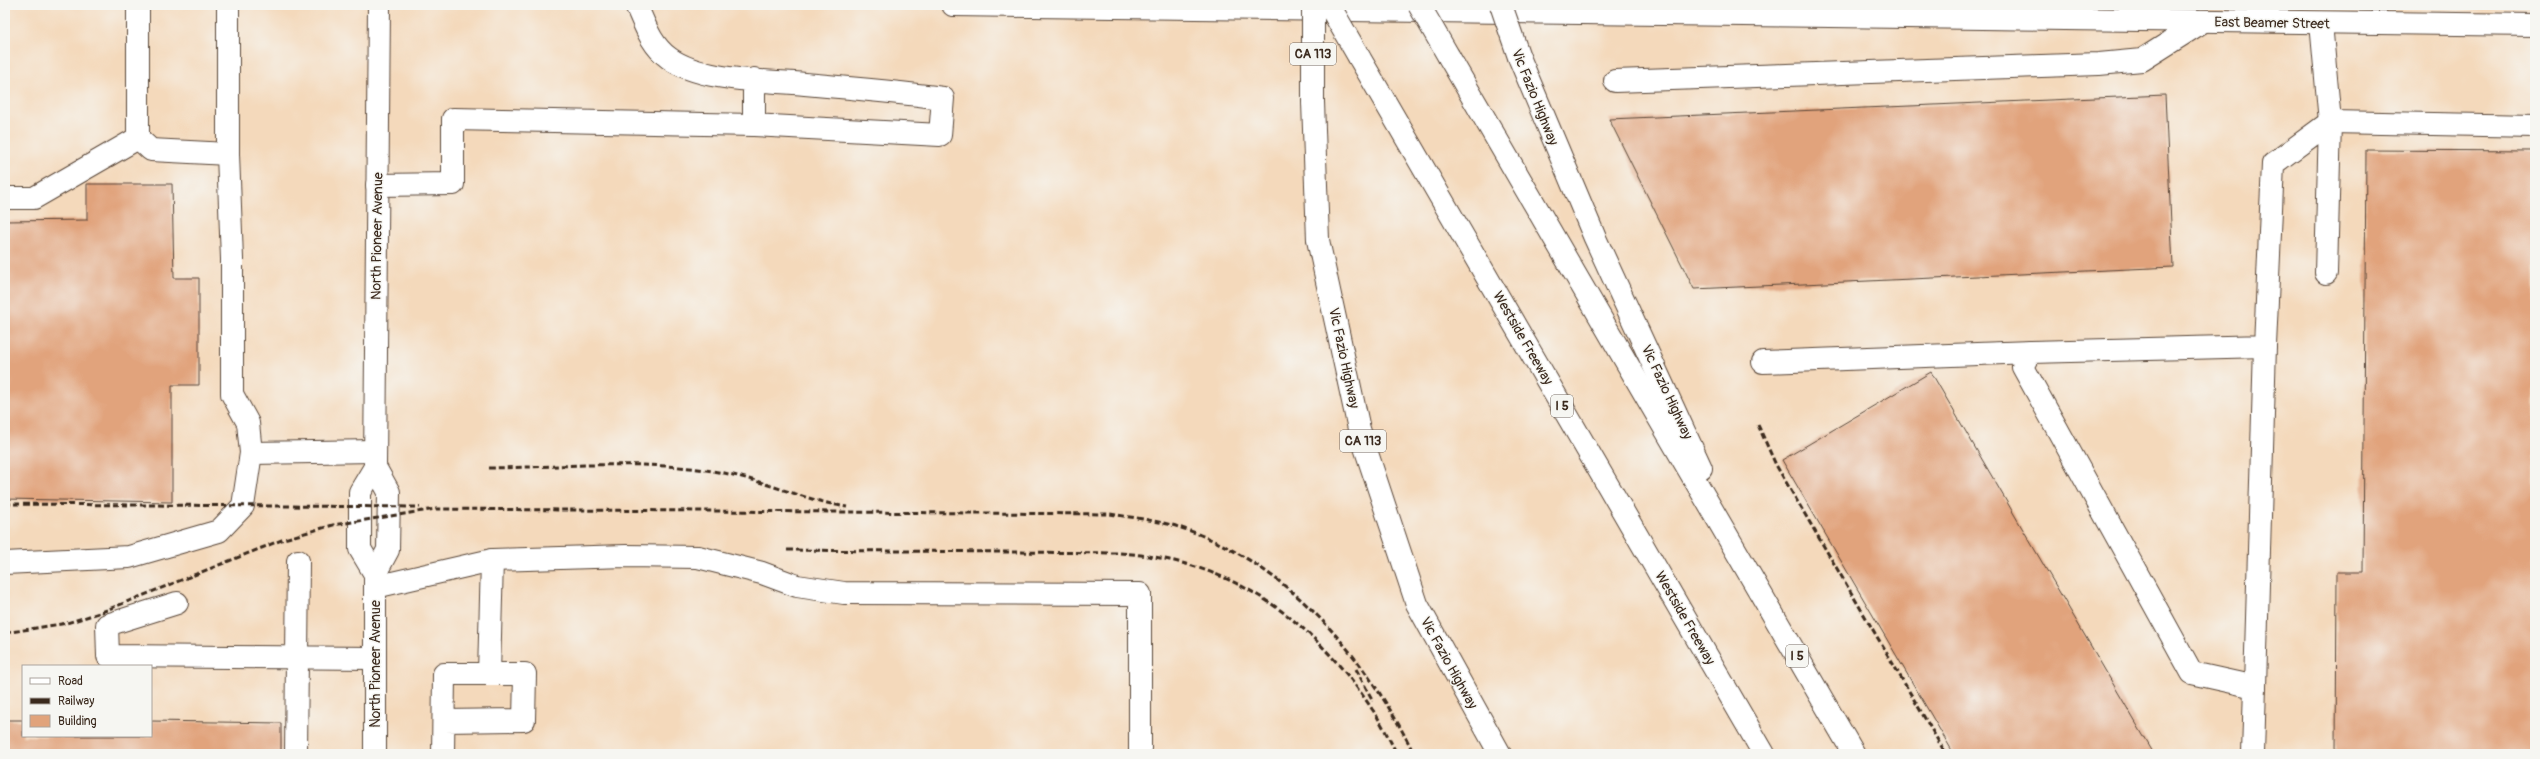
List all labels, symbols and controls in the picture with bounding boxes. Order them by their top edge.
street label: East Beamer Street [2214,13,2330,33]
road number: CA 113 [1290,43,1336,65]
street label: Vic Fazio Highway [1508,46,1562,148]
street label: North Pioneer Avenue [367,172,387,300]
street label: Westside Freeway [1489,288,1557,388]
street label: Vic Fazio Highway [1325,306,1363,410]
street label: Vic Fazio Highway [1638,342,1696,442]
road number: I 5 [1551,395,1573,417]
road number: CA 113 [1340,430,1386,452]
street label: Westside Freeway [1651,568,1719,668]
street label: North Pioneer Avenue [367,600,384,728]
street label: Vic Fazio Highway [1417,614,1481,712]
road number: I 5 [1786,645,1808,667]
legend [22,665,152,737]
text: Road [58,674,83,689]
text: Railway [58,694,94,709]
text: Building [58,714,97,729]

